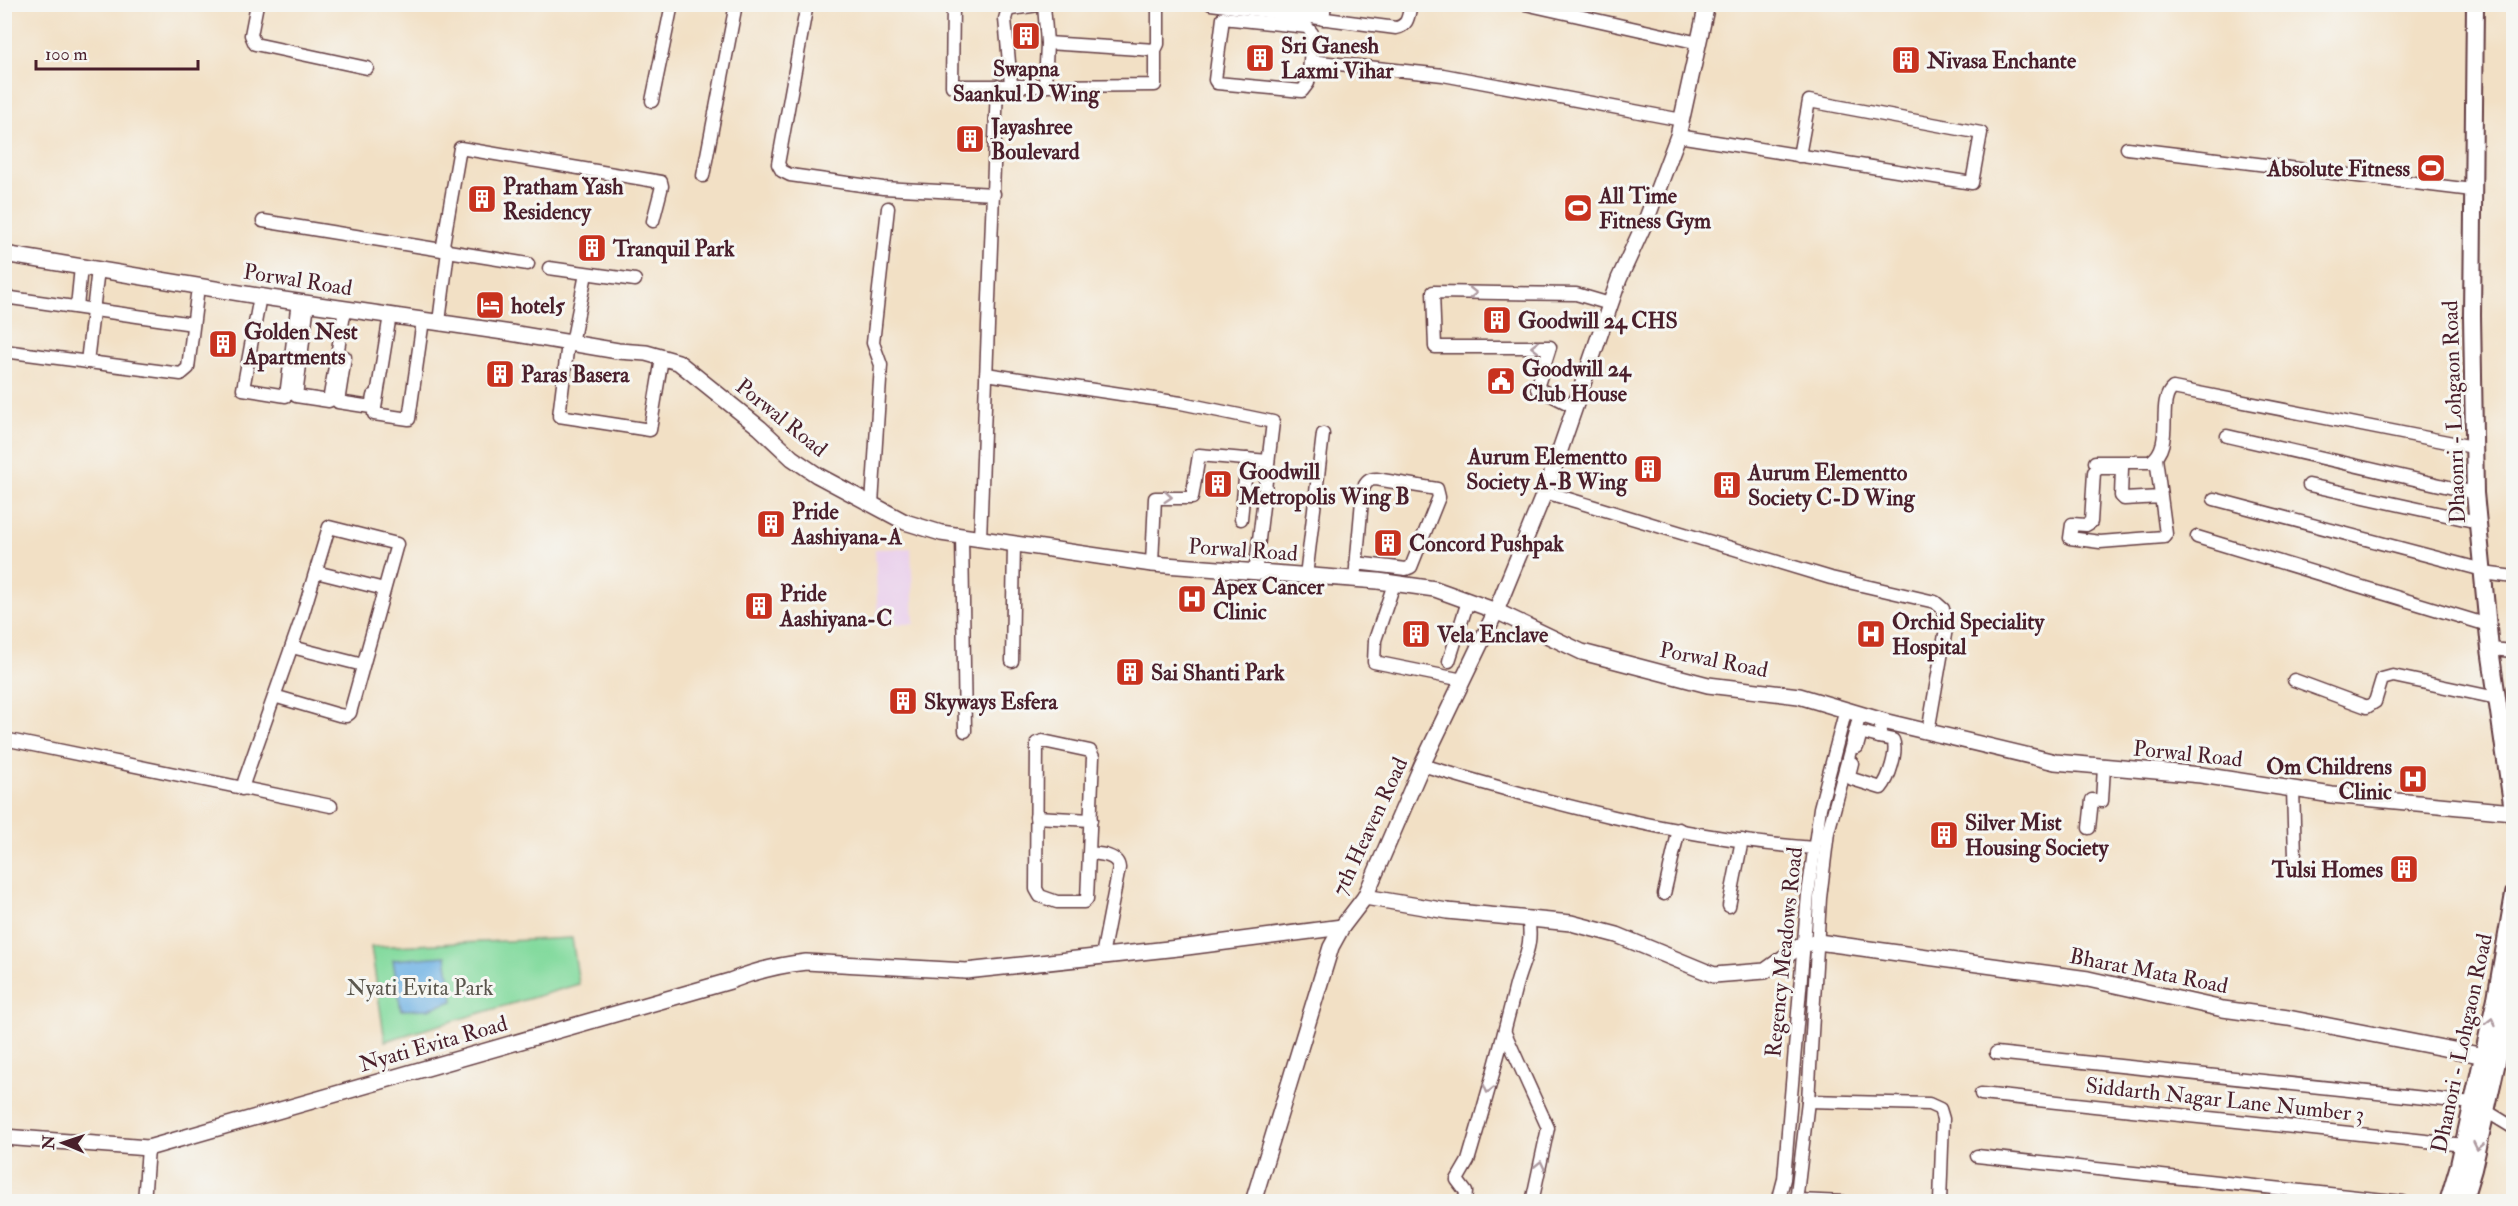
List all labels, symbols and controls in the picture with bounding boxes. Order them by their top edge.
building icon: Swapna Saankul D Wing [1010,20,1042,52]
place label: Sri Ganesh Laxmi Vihar [1281,32,1394,85]
scale bar [36,33,198,71]
building icon: Sri Ganesh Laxmi Vihar [1244,42,1276,74]
text: 100 m [45,43,88,66]
building icon: Nivasa Enchante [1890,44,1922,76]
place label: Nivasa Enchante [1926,47,2077,75]
place label: Swapna Saankul D Wing [953,55,1100,109]
place label: Jayashree Boulevard [990,113,1080,166]
building icon: Jayashree Boulevard [954,123,986,155]
sports icon: Absolute Fitness [2415,152,2447,184]
place label: Absolute Fitness [2266,155,2410,183]
place label: Pratham Yash Residency [503,173,624,227]
place label: All Time Fitness Gym [1598,182,1712,236]
building icon: Pratham Yash Residency [466,183,498,215]
sports icon: All Time Fitness Gym [1562,192,1594,224]
building icon: Tranquil Park [576,232,608,264]
place label: Tranquil Park [612,235,735,264]
street label: Porwal Road [241,258,354,302]
one-way arrow [1469,286,1478,299]
hotel icon: hotel5 [474,289,506,321]
place label: hotel5 [511,292,565,320]
street label: Dhaonri - Lohgaon Road [2436,300,2472,524]
building icon: Goodwill 24 CHS [1481,304,1513,336]
place label: Goodwill 24 CHS [1518,307,1678,335]
place label: Golden Nest Apartments [243,318,358,372]
building icon: Golden Nest Apartments [207,328,239,360]
one-way arrow [1530,341,1539,353]
place label: Goodwill 24 Club House [1522,355,1633,408]
building icon: Paras Basera [484,358,516,390]
place label: Paras Basera [521,361,630,389]
public building icon: Goodwill 24 Club House [1485,365,1517,397]
street label: Porwal Road [730,372,833,463]
place label: Aurum Elementto Society A-B Wing [1466,443,1628,497]
building icon: Aurum Elementto Society A-B Wing [1632,453,1664,485]
place label: Goodwill Metropolis Wing B [1238,458,1410,512]
place label: Aurum Elementto Society C-D Wing [1747,459,1916,513]
building icon: Goodwill Metropolis Wing B [1202,468,1234,500]
building icon: Aurum Elementto Society C-D Wing [1711,469,1743,501]
one-way arrow [1163,491,1172,504]
place label: Pride Aashiyana-A [791,498,903,552]
building icon: Pride Aashiyana-A [755,508,787,540]
building icon: Concord Pushpak [1372,527,1404,559]
place label: Concord Pushpak [1409,530,1564,559]
street label: Porwal Road [1187,532,1299,568]
place label: Apex Cancer Clinic [1212,573,1325,626]
place label: Pride Aashiyana-C [779,580,892,634]
hospital icon: Apex Cancer Clinic [1176,583,1208,615]
building icon: Pride Aashiyana-C [743,590,775,622]
place label: Orchid Speciality Hospital [1892,608,2045,662]
building icon: Vela Enclave [1400,618,1432,650]
hospital icon: Orchid Speciality Hospital [1855,618,1887,650]
place label: Vela Enclave [1436,621,1549,649]
street label: Porwal Road [1657,636,1771,684]
building icon: Sai Shanti Park [1114,656,1146,688]
place label: Sai Shanti Park [1151,659,1285,687]
building icon: Skyways Esfera [887,685,919,717]
place label: Skyways Esfera [924,688,1058,717]
street label: Porwal Road [2132,734,2244,774]
street label: 7th Heaven Road [1326,753,1414,900]
place label: Om Childrens Clinic [2266,753,2392,806]
hospital icon: Om Childrens Clinic [2397,763,2429,795]
place label: Silver Mist Housing Society [1965,809,2110,863]
building icon: Silver Mist Housing Society [1928,819,1960,851]
street label: Regency Meadows Road [1759,845,1809,1059]
building icon: Tulsi Homes [2388,853,2420,885]
place label: Tulsi Homes [2271,856,2383,884]
street label: Dhanori - Lohgaon Road [2425,931,2499,1155]
street label: Bharat Mata Road [2067,942,2231,1000]
park label: Nyati Evita Park [347,974,494,1002]
street label: Nyati Evita Road [356,1009,511,1078]
one-way arrow [2484,1017,2497,1027]
street label: Siddarth Nagar Lane Number 3 [2084,1071,2366,1129]
one-way arrow [1483,1083,1495,1094]
north arrow [33,1113,93,1173]
text: N [39,1134,59,1151]
one-way arrow [2473,1140,2486,1150]
one-way arrow [1532,1160,1545,1170]

